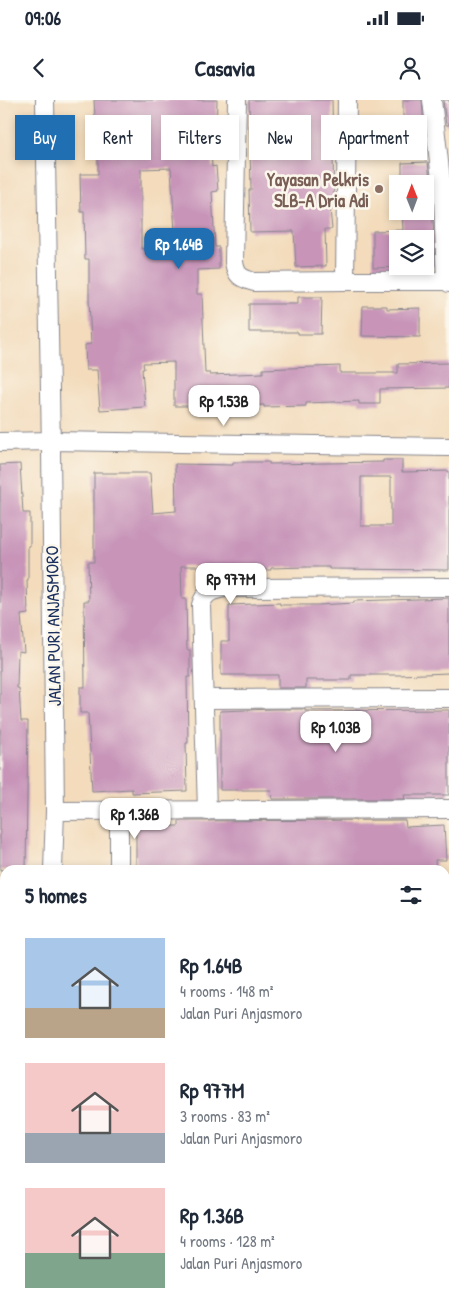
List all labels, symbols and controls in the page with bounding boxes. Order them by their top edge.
text: 09:06 [25,5,61,31]
text: Casavia [194,53,255,83]
icon: back [25,54,53,82]
icon: person [396,54,424,82]
chip: Buy [15,115,75,160]
chip: Rent [85,115,151,160]
chip: Filters [161,115,239,160]
chip: New [249,115,311,160]
chip: Apartment [321,115,427,160]
place label: Yayasan Pelkris SLB-A Dria Adi [267,167,369,213]
north arrow [389,175,434,220]
map controls [389,175,434,275]
marker: Yayasan Pelkris SLB-A Dria Adi [373,183,385,195]
pin: Rp 1.64B [127,228,231,270]
button: layers [389,230,434,275]
text: Rp 1.64B [155,233,203,255]
pin: Rp 1.53B [172,384,276,427]
text: Rp 1.53B [199,390,249,412]
street label: JALAN PURI ANJASMORO [39,545,67,707]
pin: Rp 977M [185,562,277,605]
text: Rp 977M [206,568,256,590]
pin: Rp 1.03B [284,710,388,753]
text: Rp 1.03B [311,716,361,738]
pin: Rp 1.36B [83,798,187,840]
text: Rp 1.36B [111,803,159,825]
text: 5 homes [25,881,87,910]
icon: filters [397,881,425,909]
text: Rp 1.64B [180,951,242,980]
icon: home [65,958,125,1018]
text: 4 rooms · 148 m² [180,980,273,1002]
text: Jalan Puri Anjasmoro [180,1002,302,1024]
text: Rp 977M [180,1076,244,1105]
icon: home [65,1083,125,1143]
text: 3 rooms · 83 m² [180,1105,270,1127]
text: Jalan Puri Anjasmoro [180,1127,302,1149]
text: Rp 1.36B [180,1201,244,1230]
icon: home [65,1208,125,1268]
text: 4 rooms · 128 m² [180,1230,275,1252]
text: Jalan Puri Anjasmoro [180,1252,302,1274]

